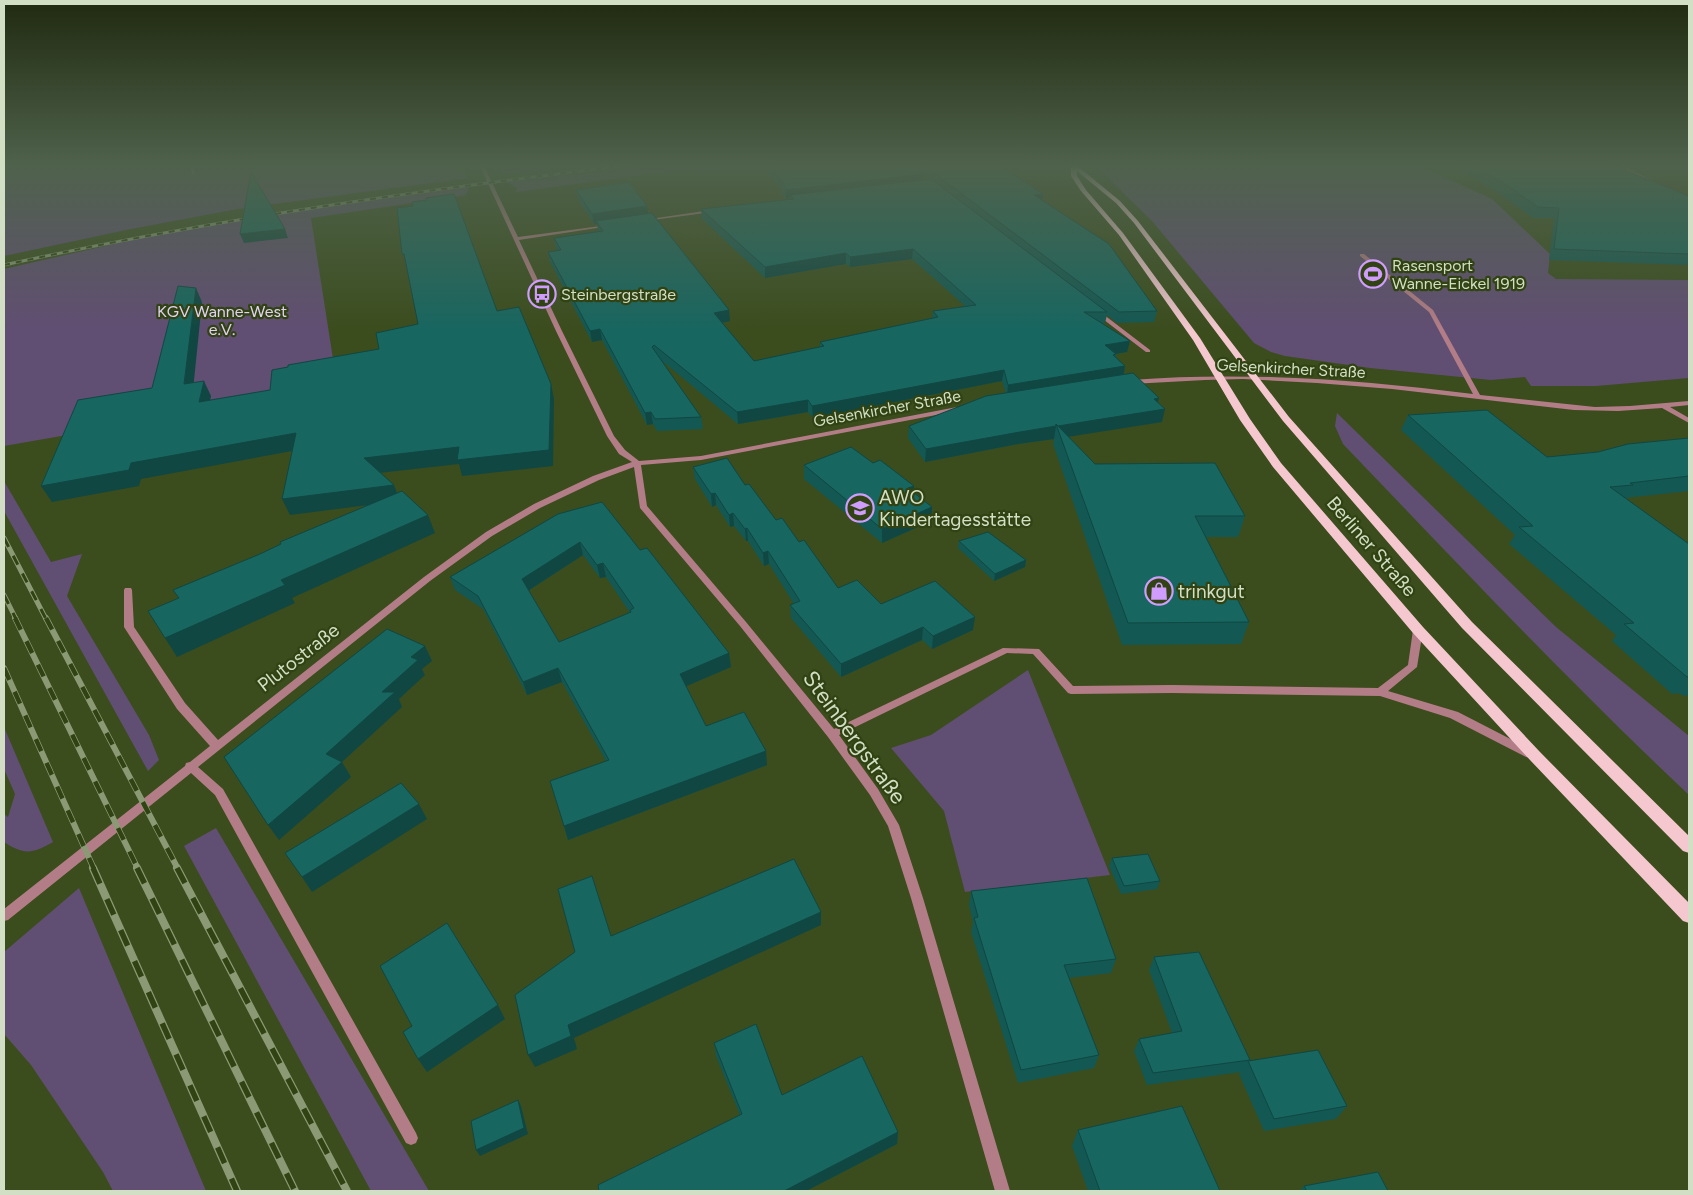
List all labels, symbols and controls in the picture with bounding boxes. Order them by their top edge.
place label: Rasensport Wanne-Eickel 1919 [1392,256,1525,293]
sports icon: Rasensport Wanne-Eickel 1919 [1358,259,1388,289]
bus stop icon: Steinbergstraße [527,279,557,309]
place label: Steinbergstraße [561,285,676,304]
park label: KGV Wanne-West e.V. [157,302,287,339]
street label: Gelsenkircher Straße [1216,355,1366,382]
street label: Gelsenkircher Straße [812,386,963,431]
place label: AWO Kindertagesstätte [879,486,1031,531]
street label: Berliner Straße [1322,492,1421,601]
school or university icon: AWO Kindertagesstätte [845,493,875,523]
shop icon: trinkgut [1144,576,1174,606]
place label: trinkgut [1178,580,1245,603]
street label: Plutostraße [253,618,344,696]
street label: Steinbergstraße [797,665,912,809]

